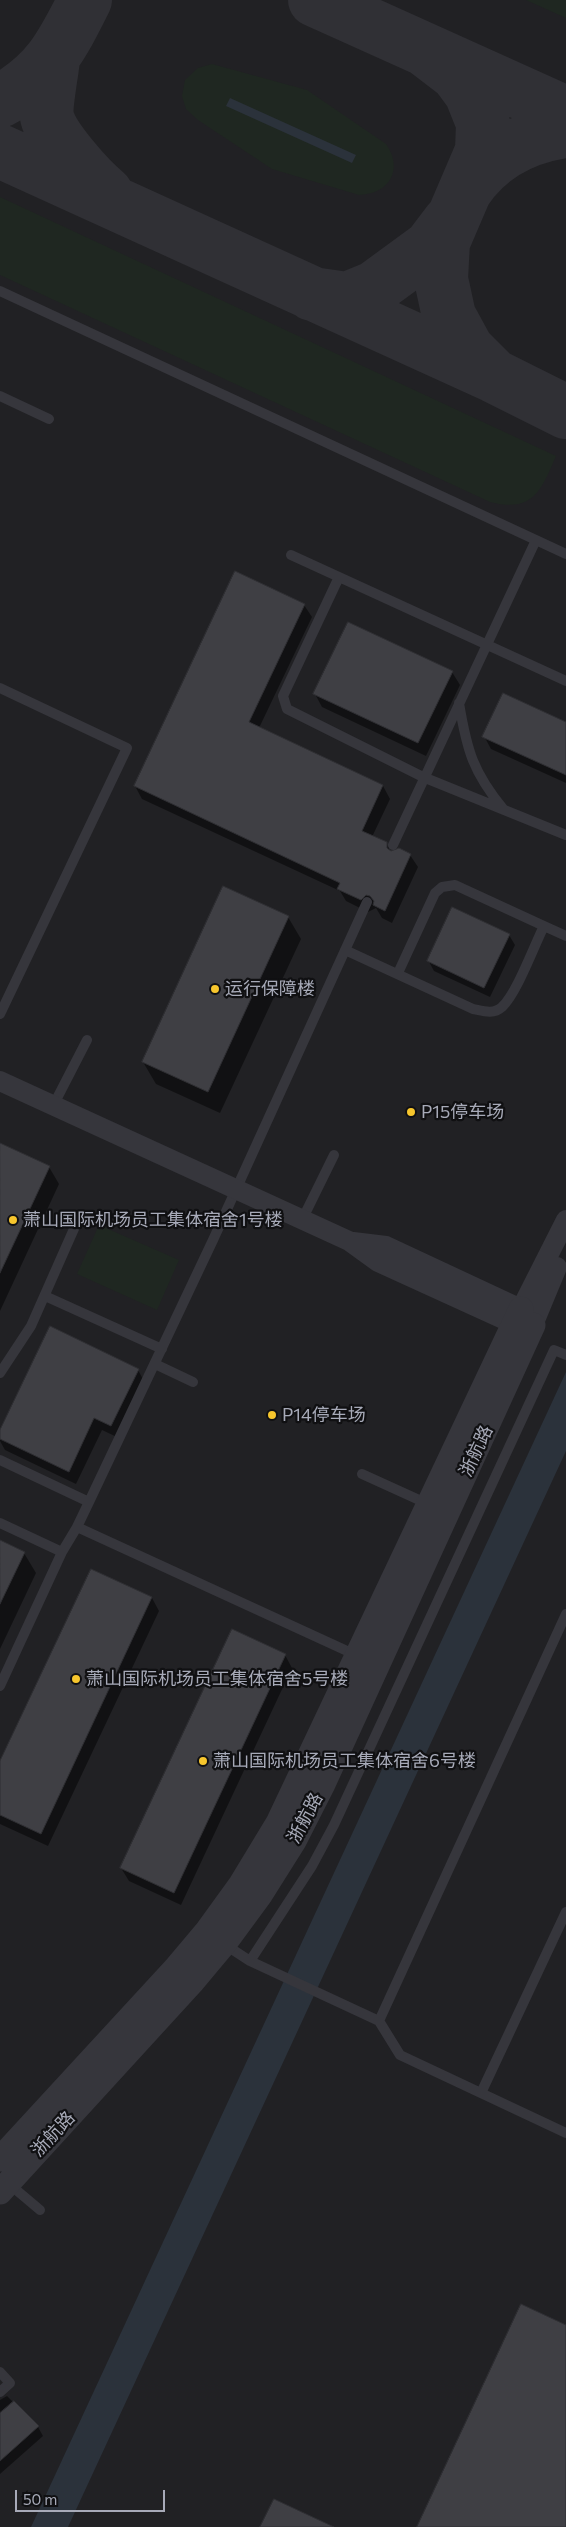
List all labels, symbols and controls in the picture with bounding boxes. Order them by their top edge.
place label: 运行保障楼 [225,978,315,1000]
marker: 运行保障楼 [209,983,221,995]
place label: P15停车场 [421,1101,504,1123]
marker: P15停车场 [405,1106,417,1118]
place label: 萧山国际机场员工集体宿舍1号楼 [23,1209,283,1231]
marker: 萧山国际机场员工集体宿舍1号楼 [7,1214,19,1226]
place label: P14停车场 [282,1404,366,1426]
marker: P14停车场 [266,1409,278,1421]
street label: 浙航路 [455,1422,497,1480]
place label: 萧山国际机场员工集体宿舍5号楼 [86,1668,348,1690]
marker: 萧山国际机场员工集体宿舍5号楼 [70,1673,82,1685]
place label: 萧山国际机场员工集体宿舍6号楼 [213,1750,476,1772]
marker: 萧山国际机场员工集体宿舍6号楼 [197,1755,209,1767]
street label: 浙航路 [283,1789,327,1847]
street label: 浙航路 [27,2107,79,2161]
scale bar [18,2480,168,2512]
text: 50 m [23,2490,57,2508]

